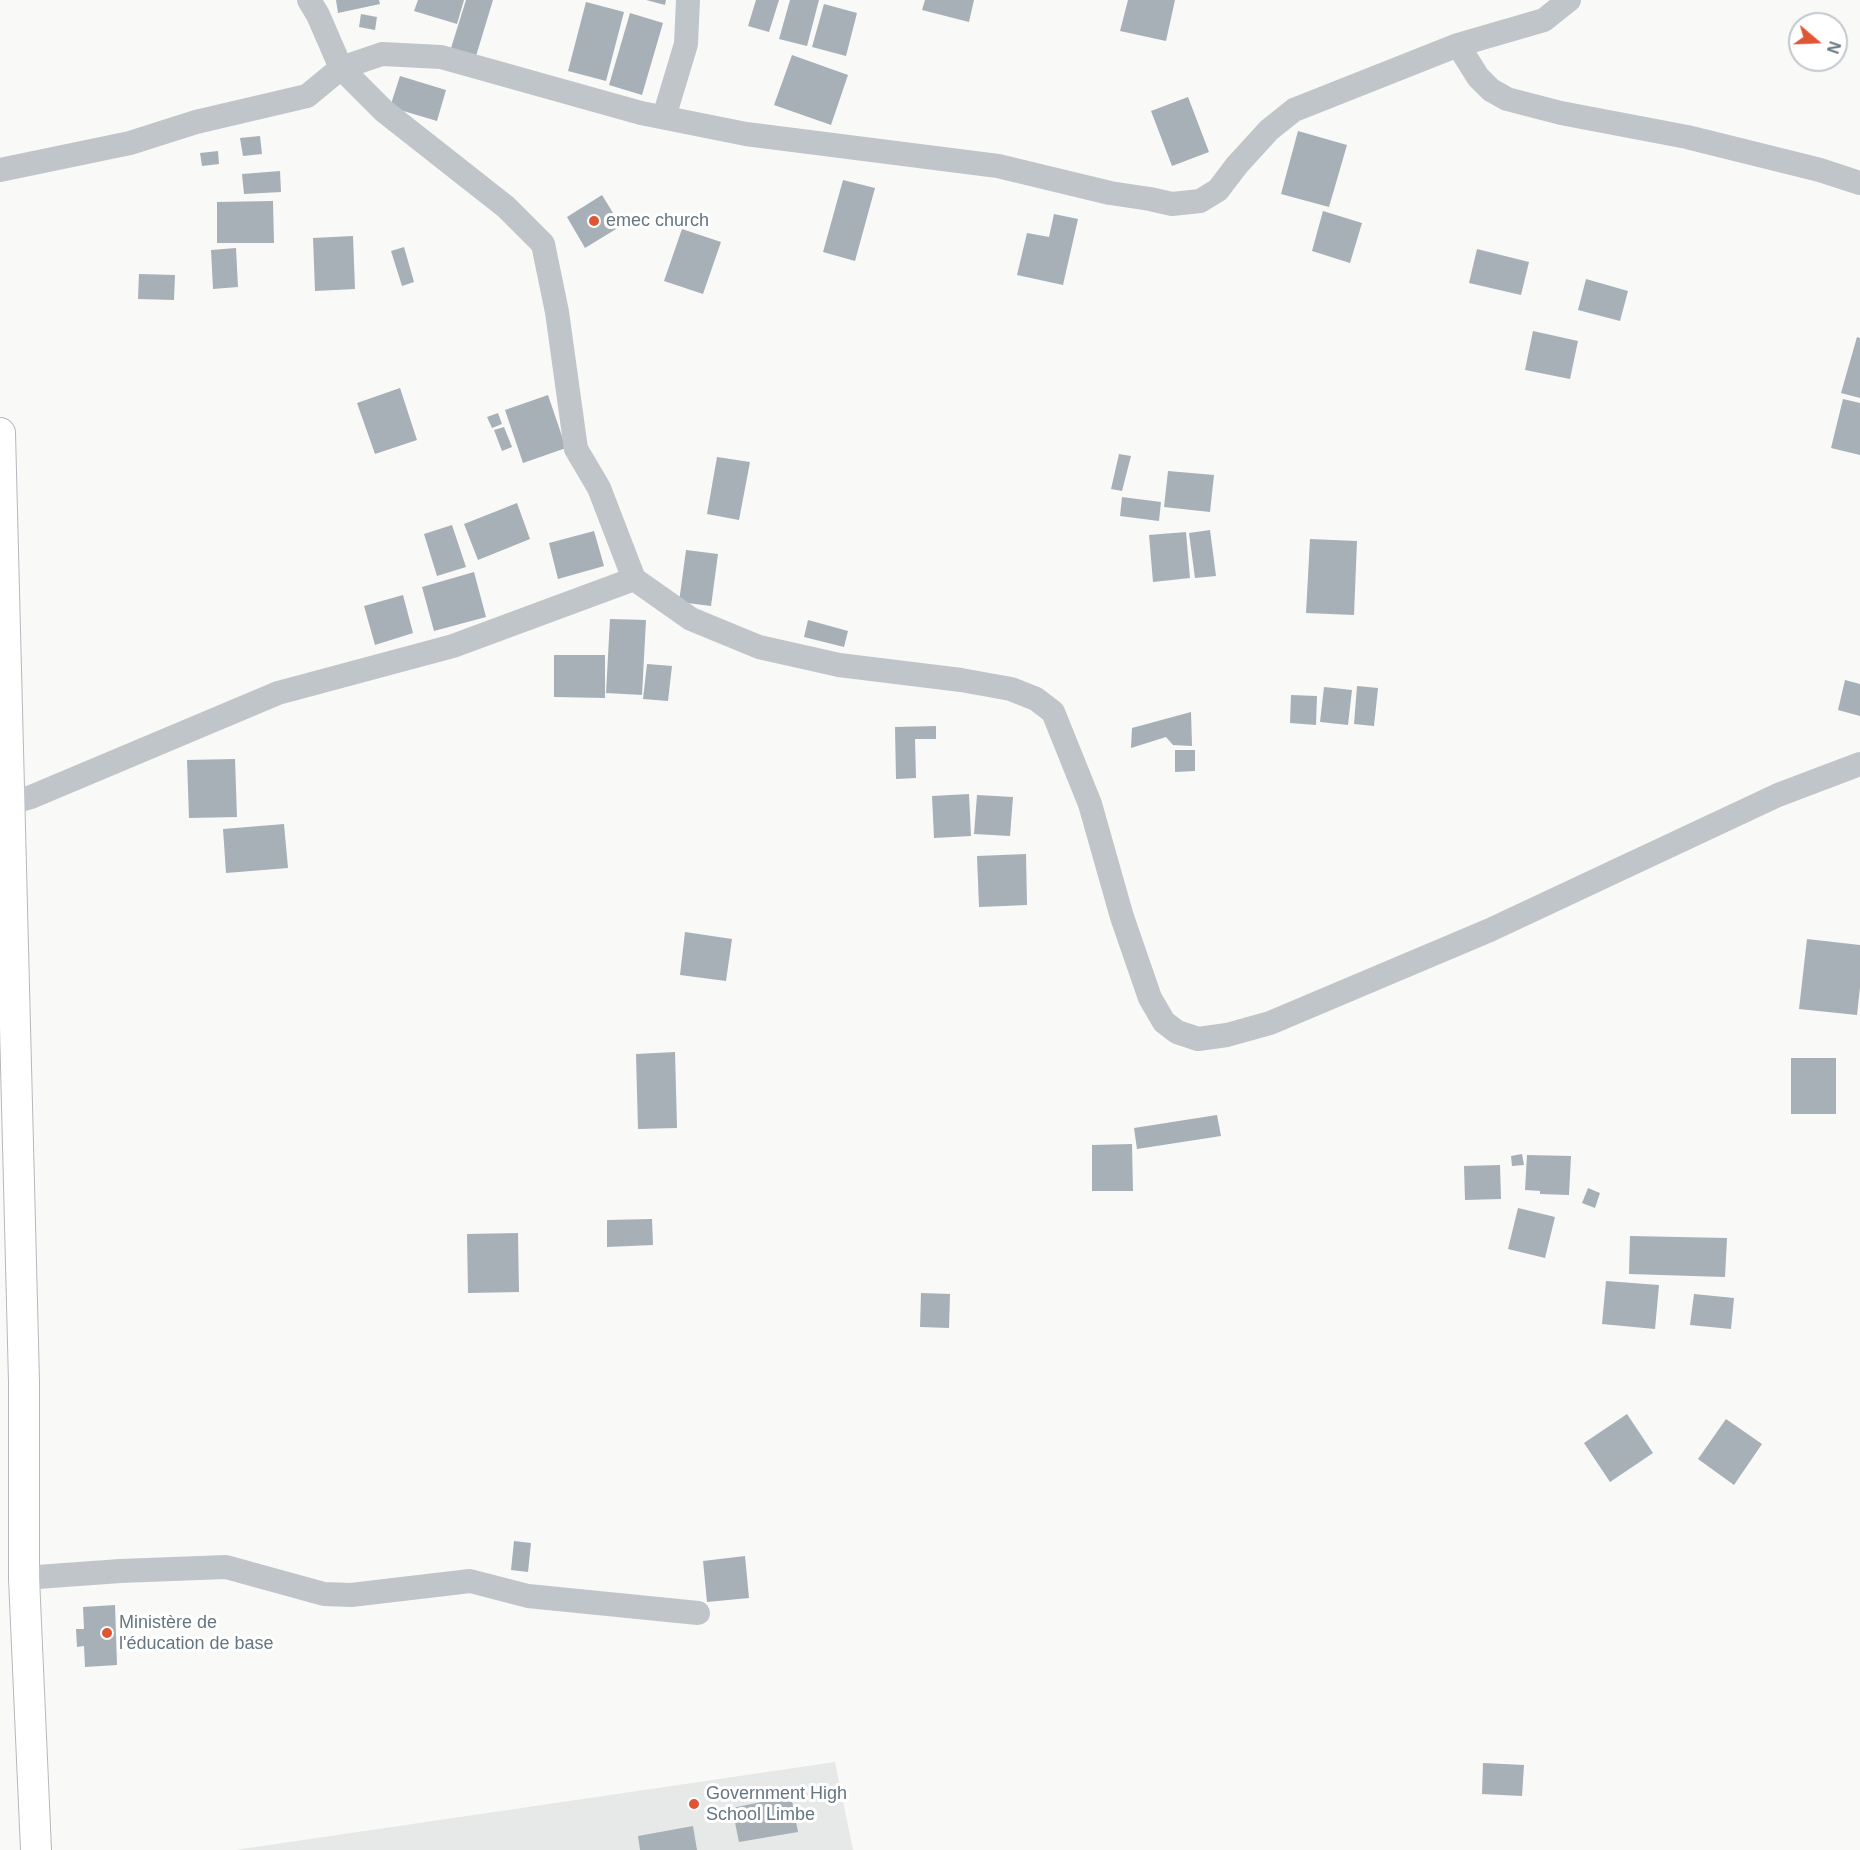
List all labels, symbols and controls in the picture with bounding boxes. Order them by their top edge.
north arrow [1788,12,1848,72]
text: N [1824,39,1844,56]
place label: emec church [606,210,709,232]
marker: emec church [587,214,601,228]
place label: Ministère de l'éducation de base [119,1612,274,1654]
marker: Ministère de l'éducation de base [100,1626,114,1640]
place label: Government High School Limbe [706,1783,847,1826]
marker: Government High School Limbe [687,1797,701,1811]

